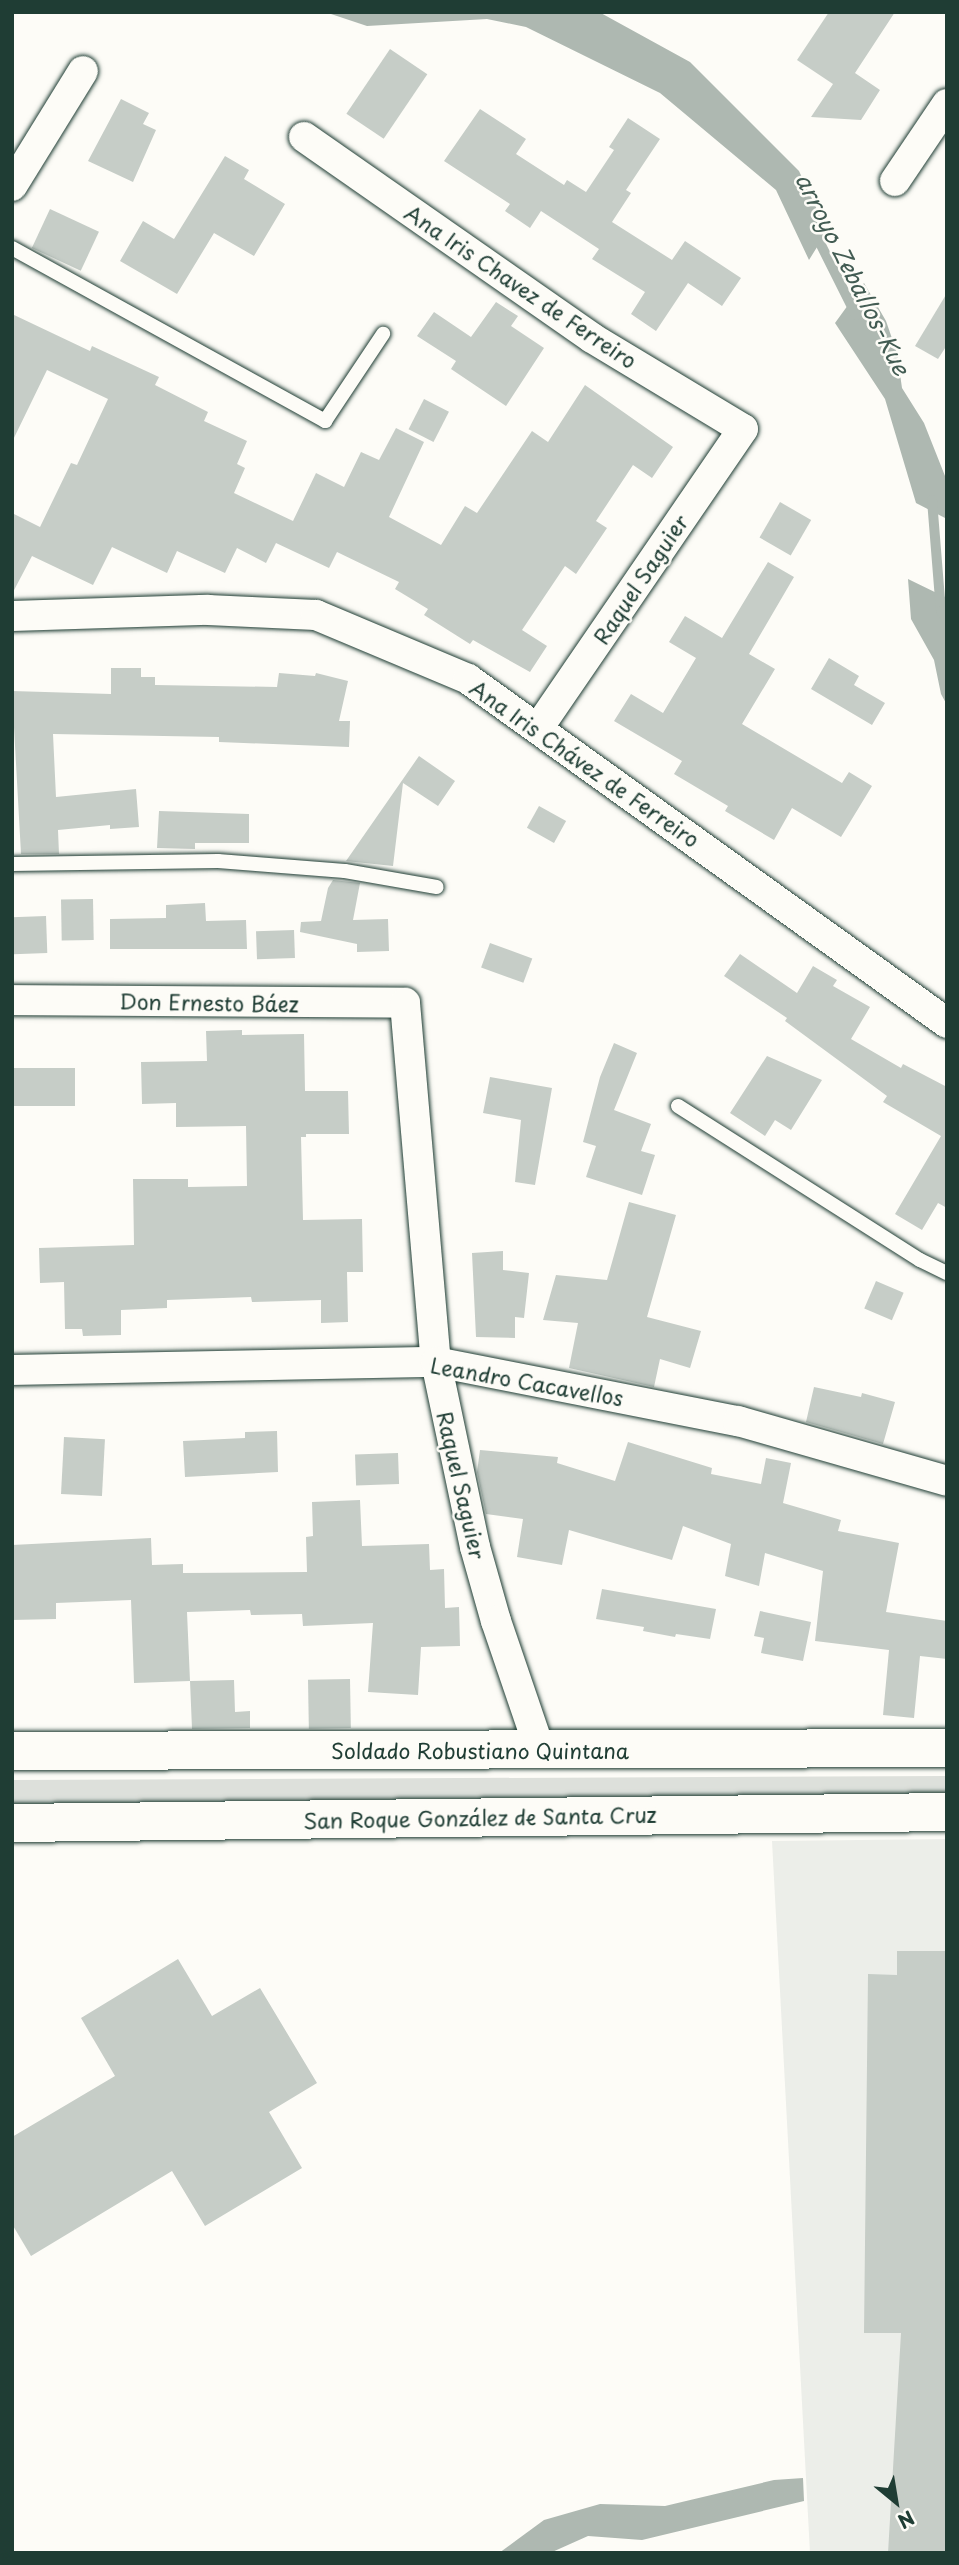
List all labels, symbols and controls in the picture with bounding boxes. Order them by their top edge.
water label: arroyo Zeballos-Kue [790,168,916,380]
street label: Ana Iris Chavez de Ferreiro [400,199,642,373]
street label: Raquel Saguier [587,509,693,649]
street label: Ana Iris Chávez de Ferreiro [465,674,705,852]
street label: Don Ernesto Báez [119,988,299,1016]
street label: Leandro Cacavellos [429,1352,625,1410]
street label: Raquel Saguier [433,1408,491,1562]
street label: Soldado Robustiano Quintana [332,1737,628,1763]
street label: San Roque González de Santa Cruz [301,1801,659,1833]
north arrow [861,2467,931,2537]
text: N [893,2504,920,2536]

